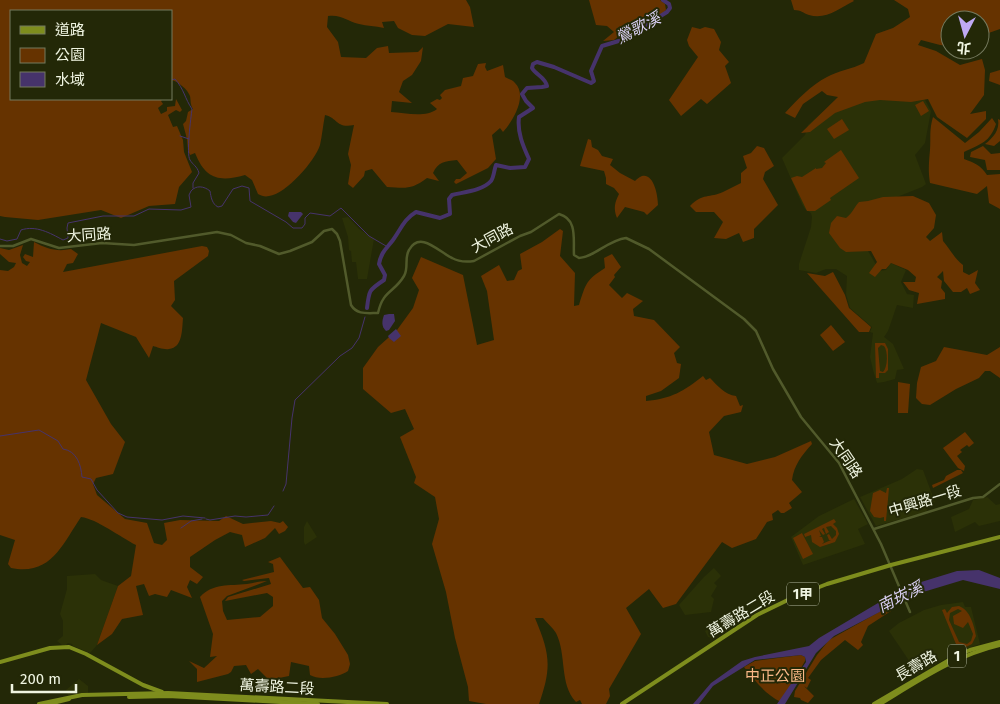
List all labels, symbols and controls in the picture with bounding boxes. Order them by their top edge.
water label: 鶯歌溪 [612,7,665,48]
legend [10,10,172,100]
north arrow [940,10,990,60]
text: 道路 [55,21,85,39]
text: 北 [956,38,972,57]
text: 公園 [55,46,85,64]
text: 水域 [55,71,85,89]
street label: 大同路 [468,219,516,257]
street label: 大同路 [66,224,112,246]
street label: 大同路 [826,434,866,482]
street label: 中興路一段 [886,481,964,521]
water label: 南崁溪 [874,577,927,616]
road number: 1甲 [787,582,819,606]
street label: 萬壽路二段 [704,587,778,641]
road number: 1 [948,644,966,668]
street label: 長壽路 [892,647,940,685]
scale bar [12,662,76,694]
park label: 中正公園 [745,667,805,685]
text: 200 m [20,670,61,688]
street label: 萬壽路二段 [239,676,315,698]

